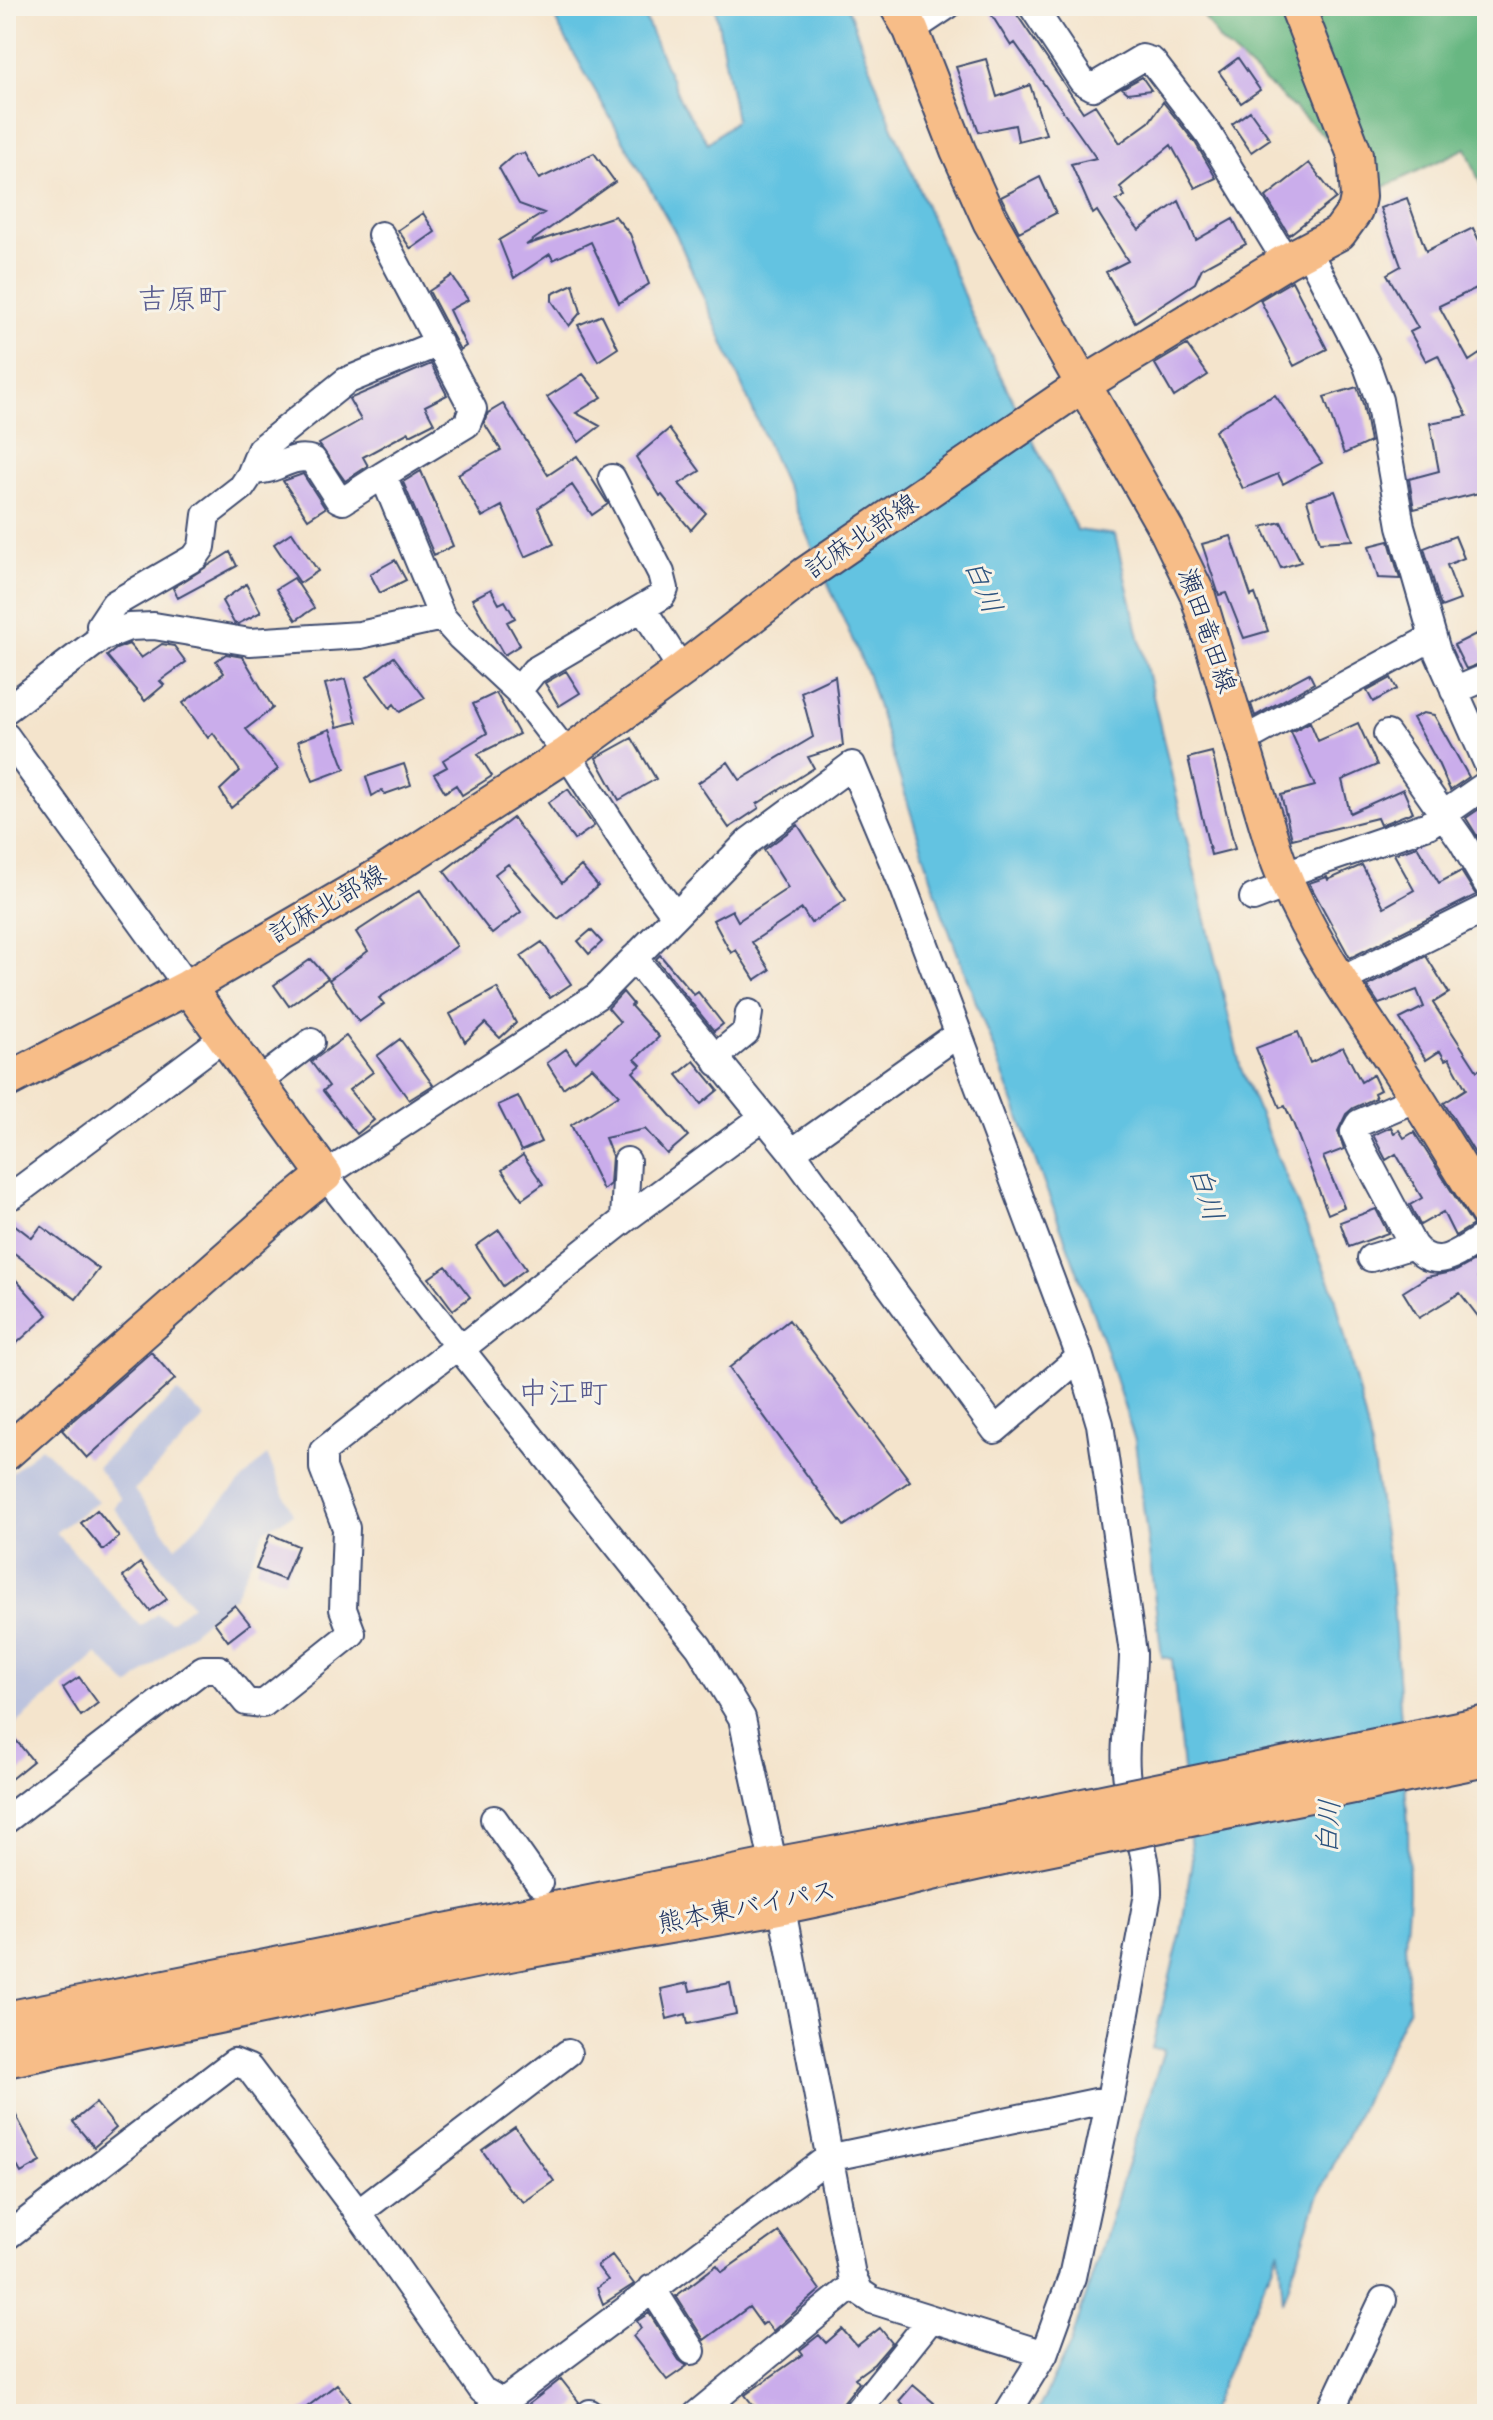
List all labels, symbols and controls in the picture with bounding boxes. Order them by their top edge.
district label: 吉原町 [137,281,227,320]
street label: 託麻北部線 [799,487,925,587]
water label: 白川 [954,554,1010,620]
street label: 瀬田竜田線 [1169,564,1243,698]
street label: 託麻北部線 [263,858,393,952]
water label: 白川 [1179,1162,1231,1226]
district label: 中江町 [518,1375,608,1414]
water label: 白川 [1310,1798,1350,1856]
street label: 熊本東バイパス [655,1874,839,1942]

